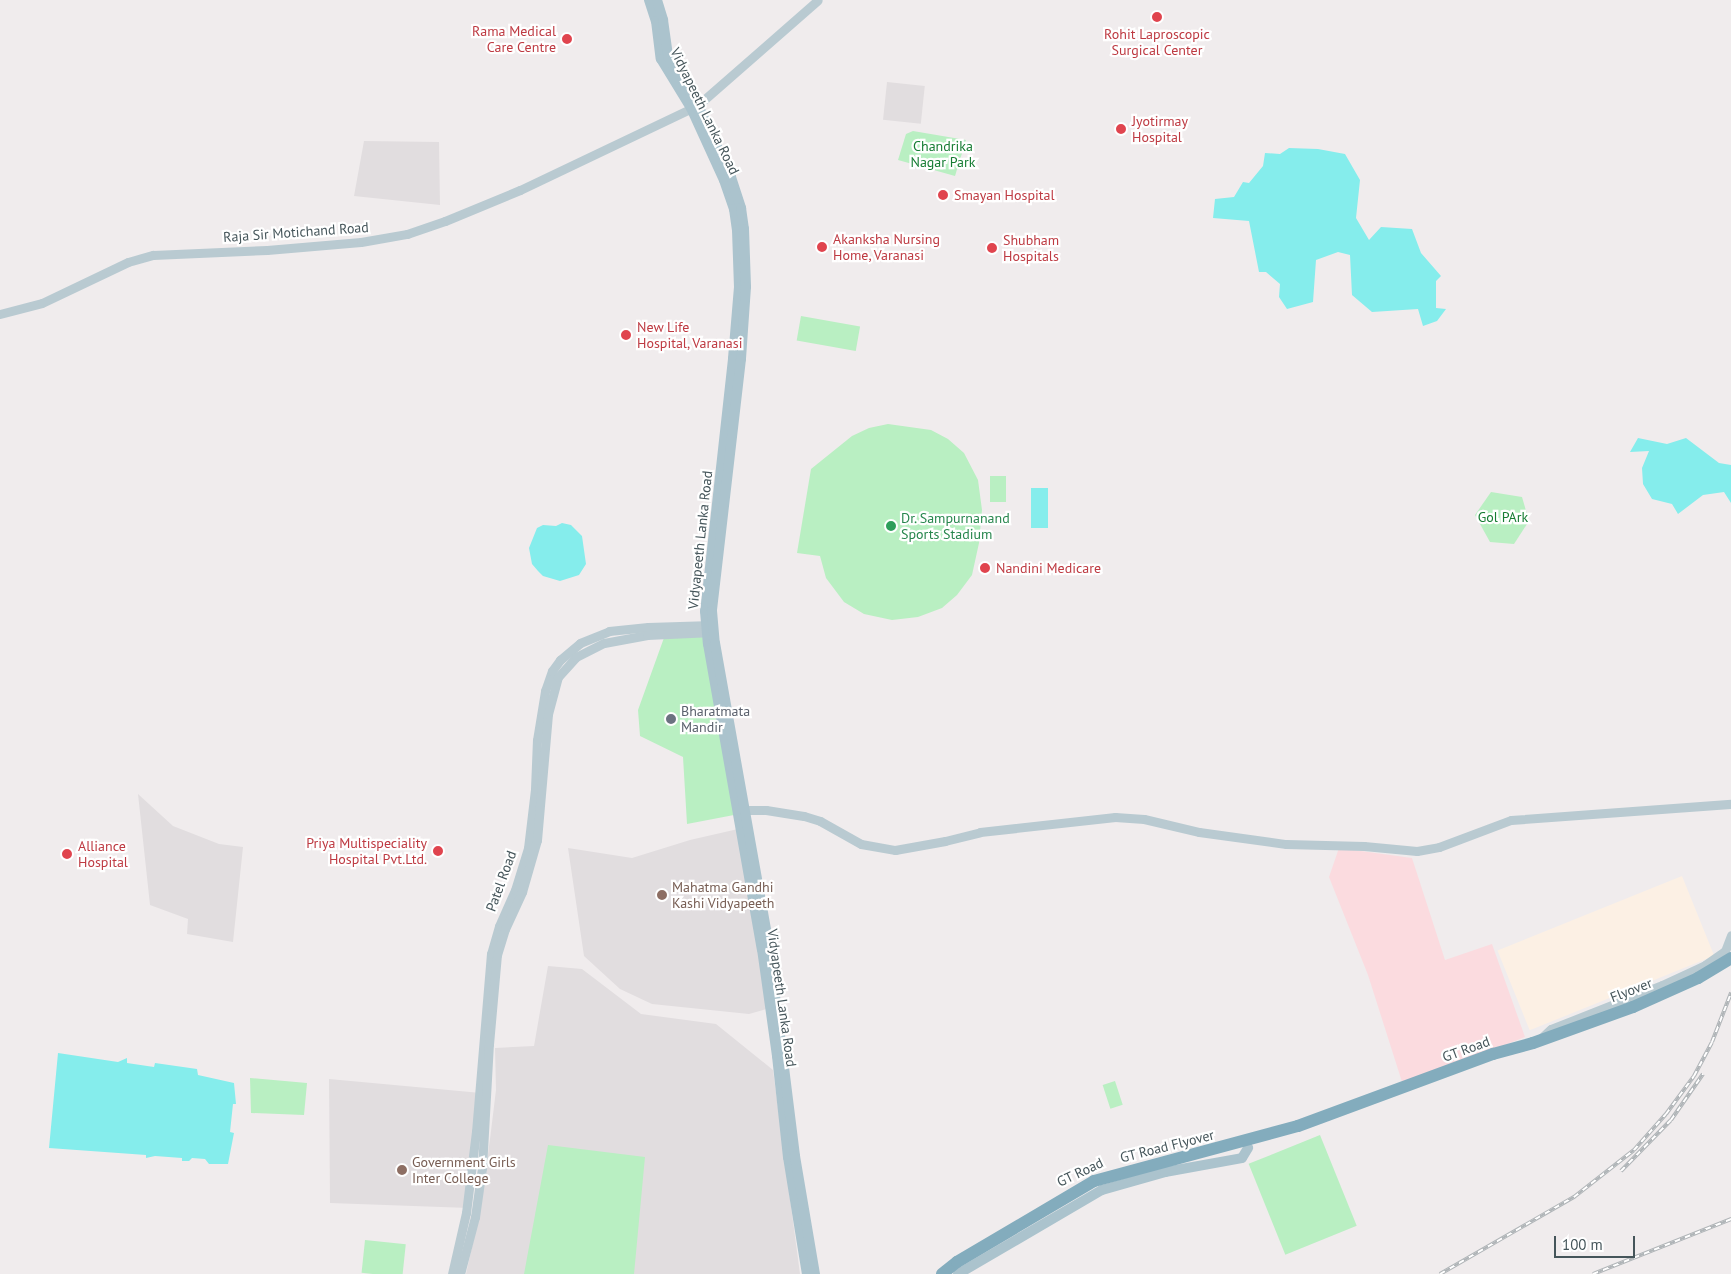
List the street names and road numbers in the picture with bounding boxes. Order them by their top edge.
street label: Vidyapeeth Lanka Road [667,45,743,177]
street label: Raja Sir Motichand Road [223,219,369,245]
street label: Vidyapeeth Lanka Road [684,470,716,610]
street label: Patel Road [482,848,520,914]
street label: Vidyapeeth Lanka Road [764,928,800,1068]
street label: Flyover [1608,974,1654,1006]
street label: GT Road [1440,1033,1492,1065]
street label: GT Road Flyover [1118,1126,1216,1166]
street label: GT Road [1054,1154,1106,1190]

